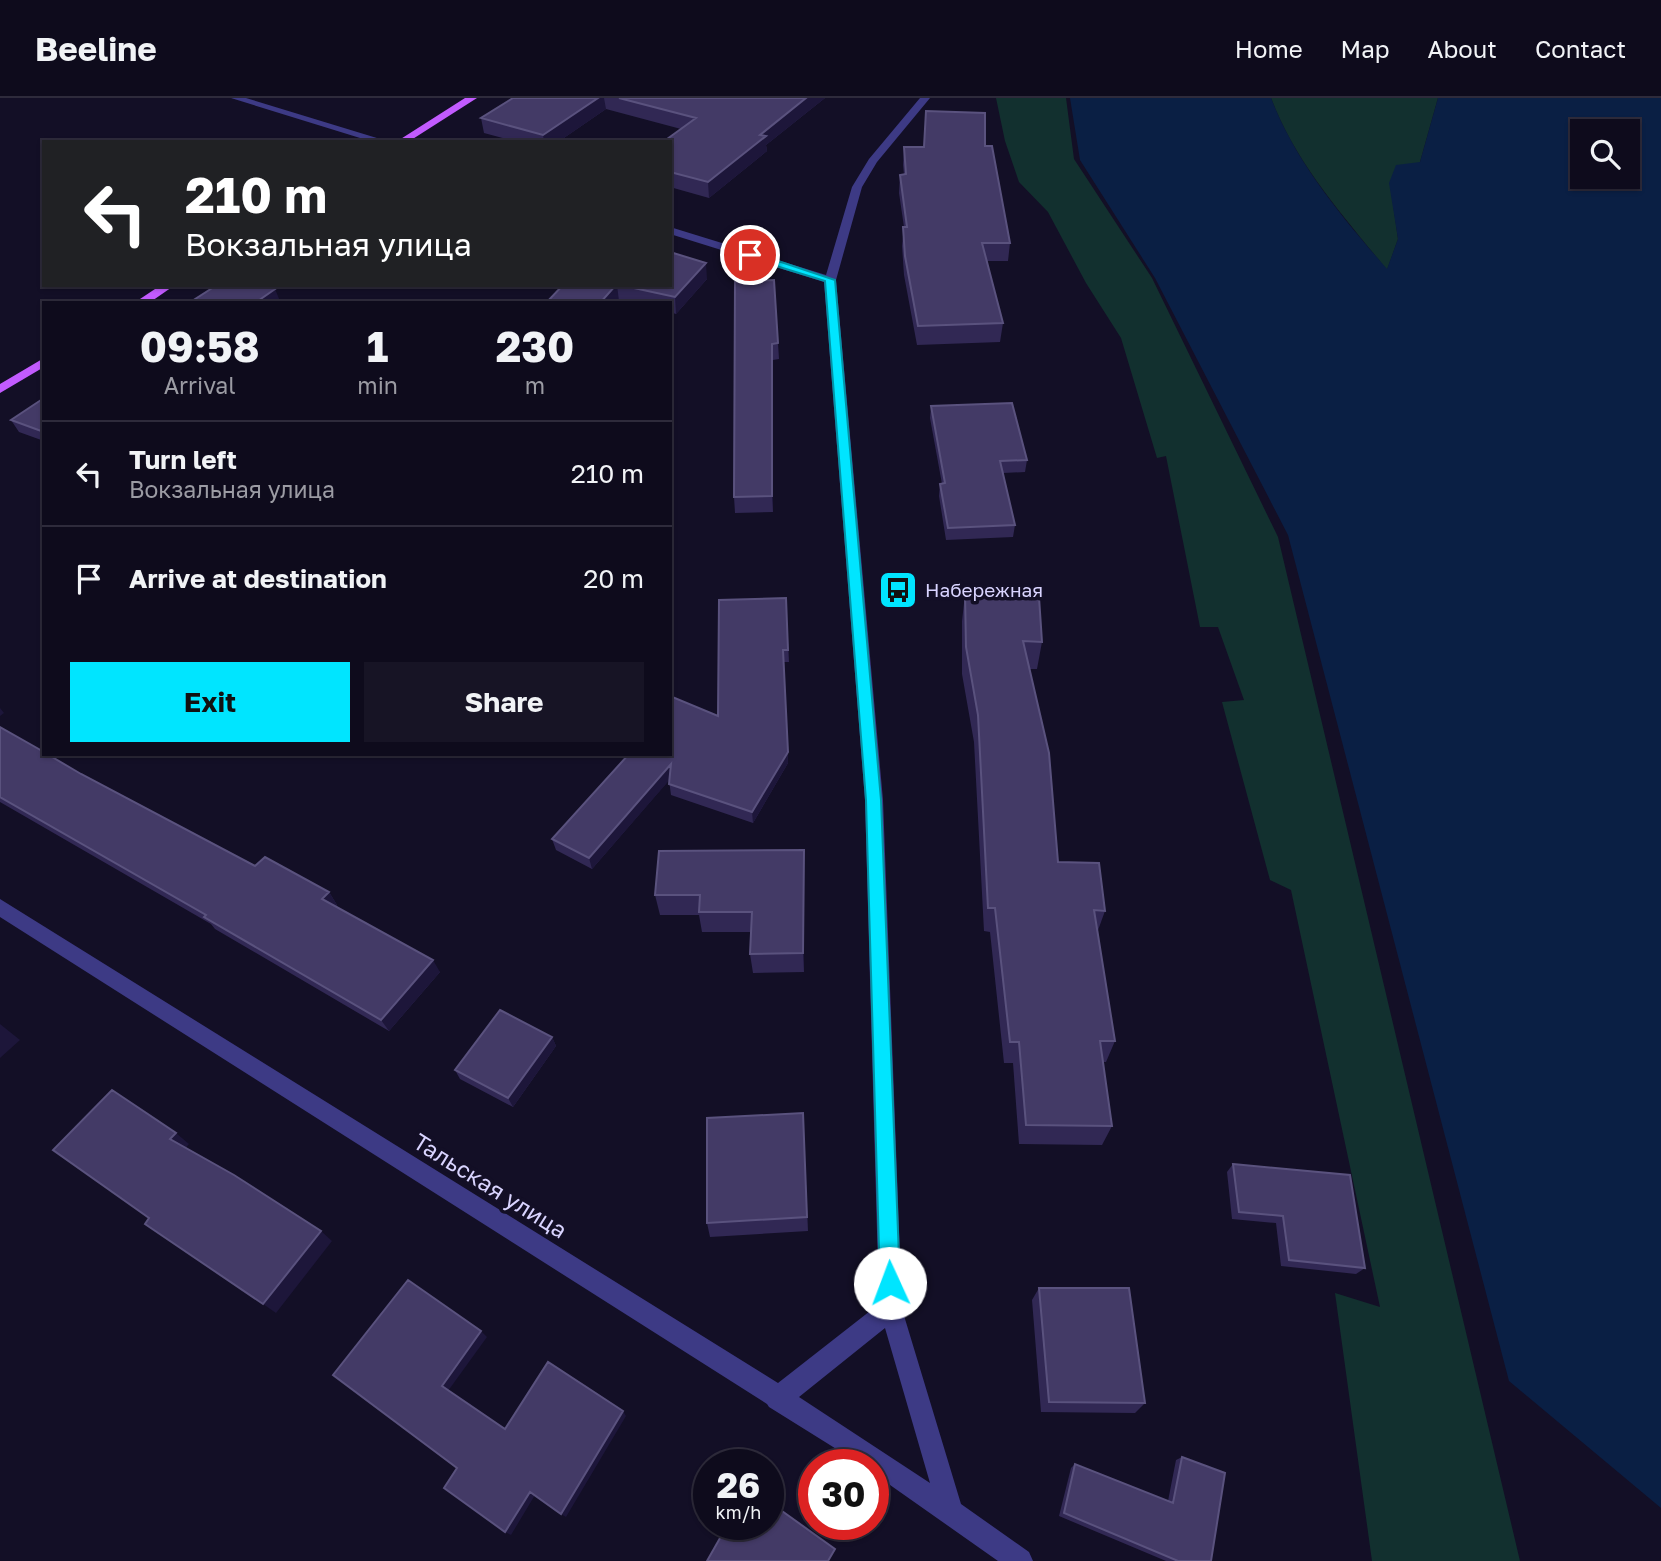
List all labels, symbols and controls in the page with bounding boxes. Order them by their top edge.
text: Beeline [35,29,157,68]
text: Home [1235,34,1303,63]
text: Map [1341,34,1390,63]
text: About [1428,34,1497,63]
text: Contact [1535,34,1626,63]
map controls [1570,119,1640,189]
button: search [1570,119,1640,189]
text: 210 m [185,165,327,224]
icon: left [70,168,161,259]
text: Вокзальная улица [185,225,472,263]
pin [720,225,780,285]
icon: arrive [731,236,769,274]
text: 09:58 [140,321,260,371]
text: 1 [367,321,388,371]
text: 230 [496,321,574,371]
text: Arrival [164,371,236,399]
text: min [357,371,398,399]
text: m [525,371,545,399]
text: Turn left [129,444,237,475]
icon: left [70,455,108,493]
text: 210 m [571,458,644,489]
text: Вокзальная улица [129,475,335,503]
icon: arrive [70,560,108,598]
text: Arrive at destination [129,563,387,594]
text: 20 m [583,563,644,594]
bus stop icon: Набережная [877,569,919,611]
place label: Набережная [925,578,1043,601]
button: Exit [70,662,350,742]
button: Share [364,662,644,742]
street label: Тальская улица [409,1127,572,1244]
position arrow [853,1246,927,1320]
speed limit sign: 30 [798,1449,889,1540]
text: 26 [717,1464,760,1506]
text: km/h [716,1501,761,1523]

